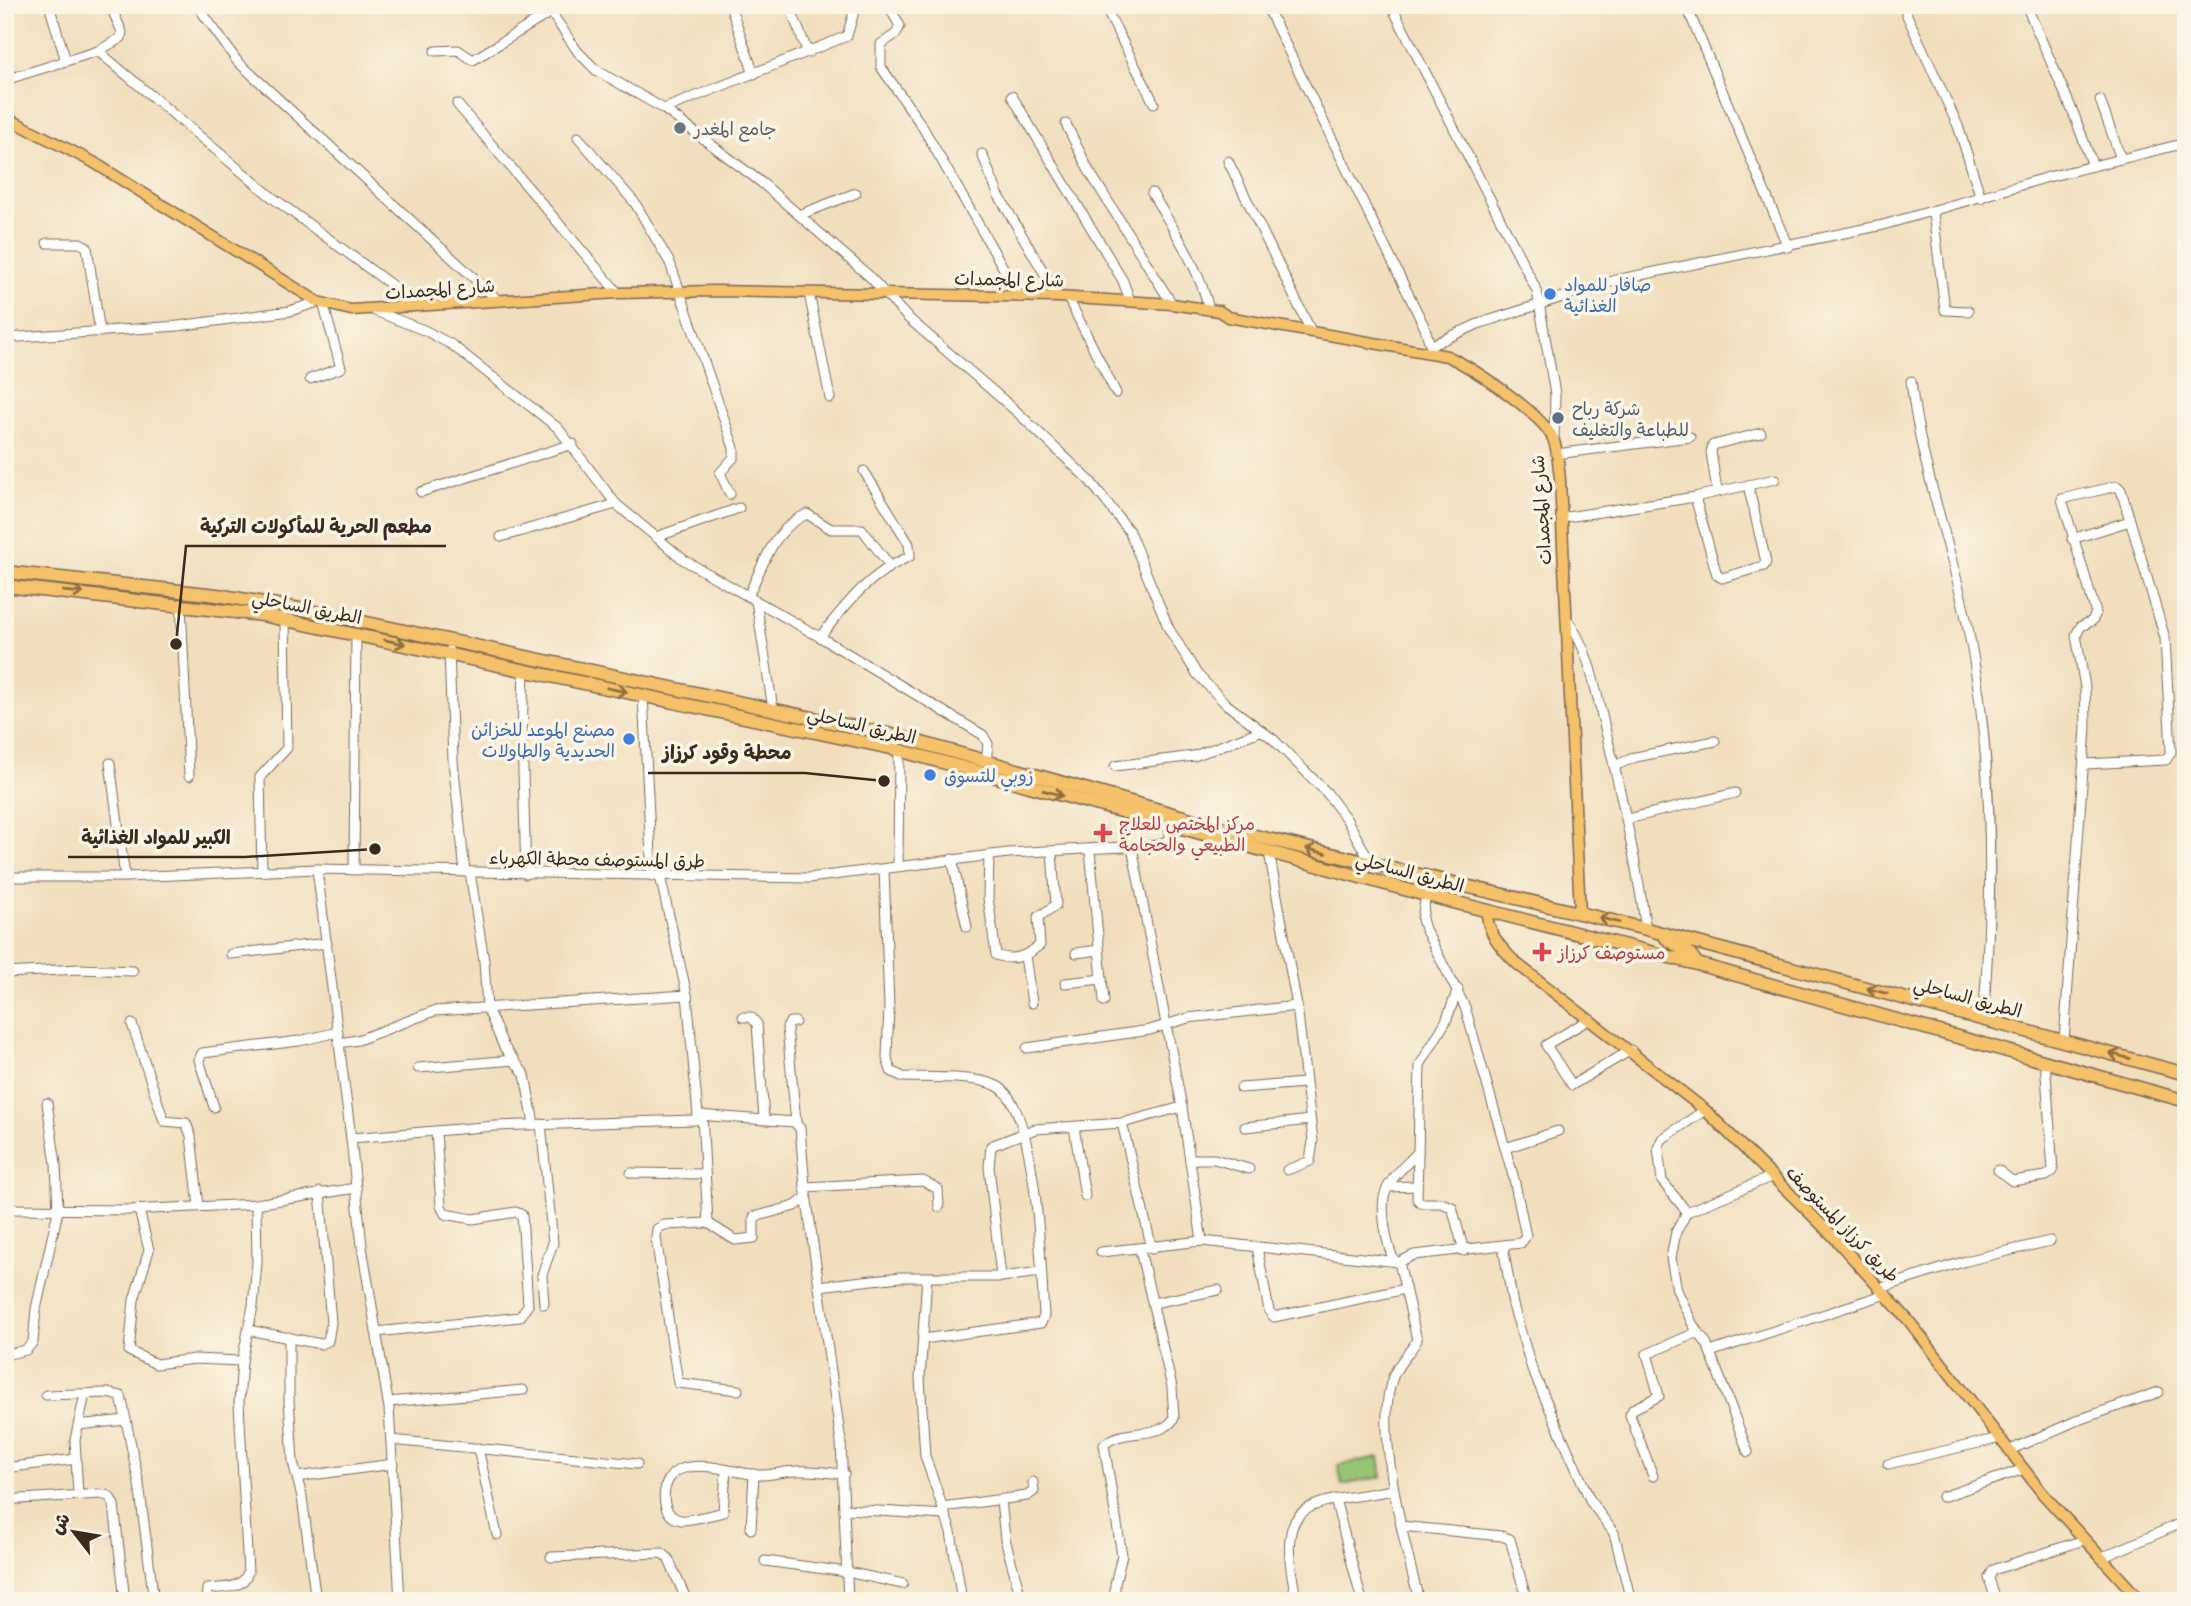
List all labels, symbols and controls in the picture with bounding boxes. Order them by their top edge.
place label: جامع المغدر [692,117,777,142]
marker: جامع المغدر [672,120,688,136]
street label: شارع المجمدات [954,267,1064,292]
place label: صافار للمواد الغذائية [1564,273,1651,317]
street label: شارع المجمدات [384,274,496,305]
marker: صافار للمواد الغذائية [1542,286,1558,302]
place label: شركة رباح للطباعة والتغليف [1572,397,1689,441]
marker: شركة رباح للطباعة والتغليف [1550,410,1566,426]
street label: شارع المجمدات [1526,454,1557,566]
callout: مطعم الحرية للمأكولات التركية [186,506,446,546]
text: مطعم الحرية للمأكولات التركية [200,514,432,541]
street label: الطريق الساحلي [249,585,364,634]
one-way arrow [61,586,84,599]
one-way arrow [383,635,406,649]
one-way arrow [605,683,628,697]
street label: الطريق الساحلي [804,701,919,754]
place label: مصنع الموعد للخزائن الحديدية والطاولات [471,718,615,762]
marker: مصنع الموعد للخزائن الحديدية والطاولات [621,731,637,747]
callout: محطة وقود كرزاز [648,733,805,773]
text: محطة وقود كرزاز [661,740,791,765]
place label: زوبي للتسوق [944,764,1034,792]
marker: زوبي للتسوق [922,767,938,783]
one-way arrow [1041,787,1063,800]
place label: مركز المختص للعلاج الطبيعي والحجامة [1119,812,1255,861]
callout: الكبير للمواد الغذائية [68,817,245,857]
marker: مركز المختص للعلاج الطبيعي والحجامة [1093,823,1113,843]
text: الكبير للمواد الغذائية [81,825,231,850]
one-way arrow [1305,844,1328,857]
street label: طرق المستوصف محطة الكهرباء [489,846,705,872]
street label: الطريق الساحلي [1352,847,1467,902]
one-way arrow [1598,913,1621,926]
place label: مستوصف كرزاز [1556,941,1665,964]
marker: مستوصف كرزاز [1532,942,1552,962]
street label: الطريق الساحلي [1910,972,2025,1027]
one-way arrow [1866,983,1888,996]
one-way arrow [2109,1049,2132,1062]
street label: طريق كرزاز المستوصف [1781,1161,1905,1287]
north arrow [38,1498,108,1568]
text: ش [44,1508,75,1538]

